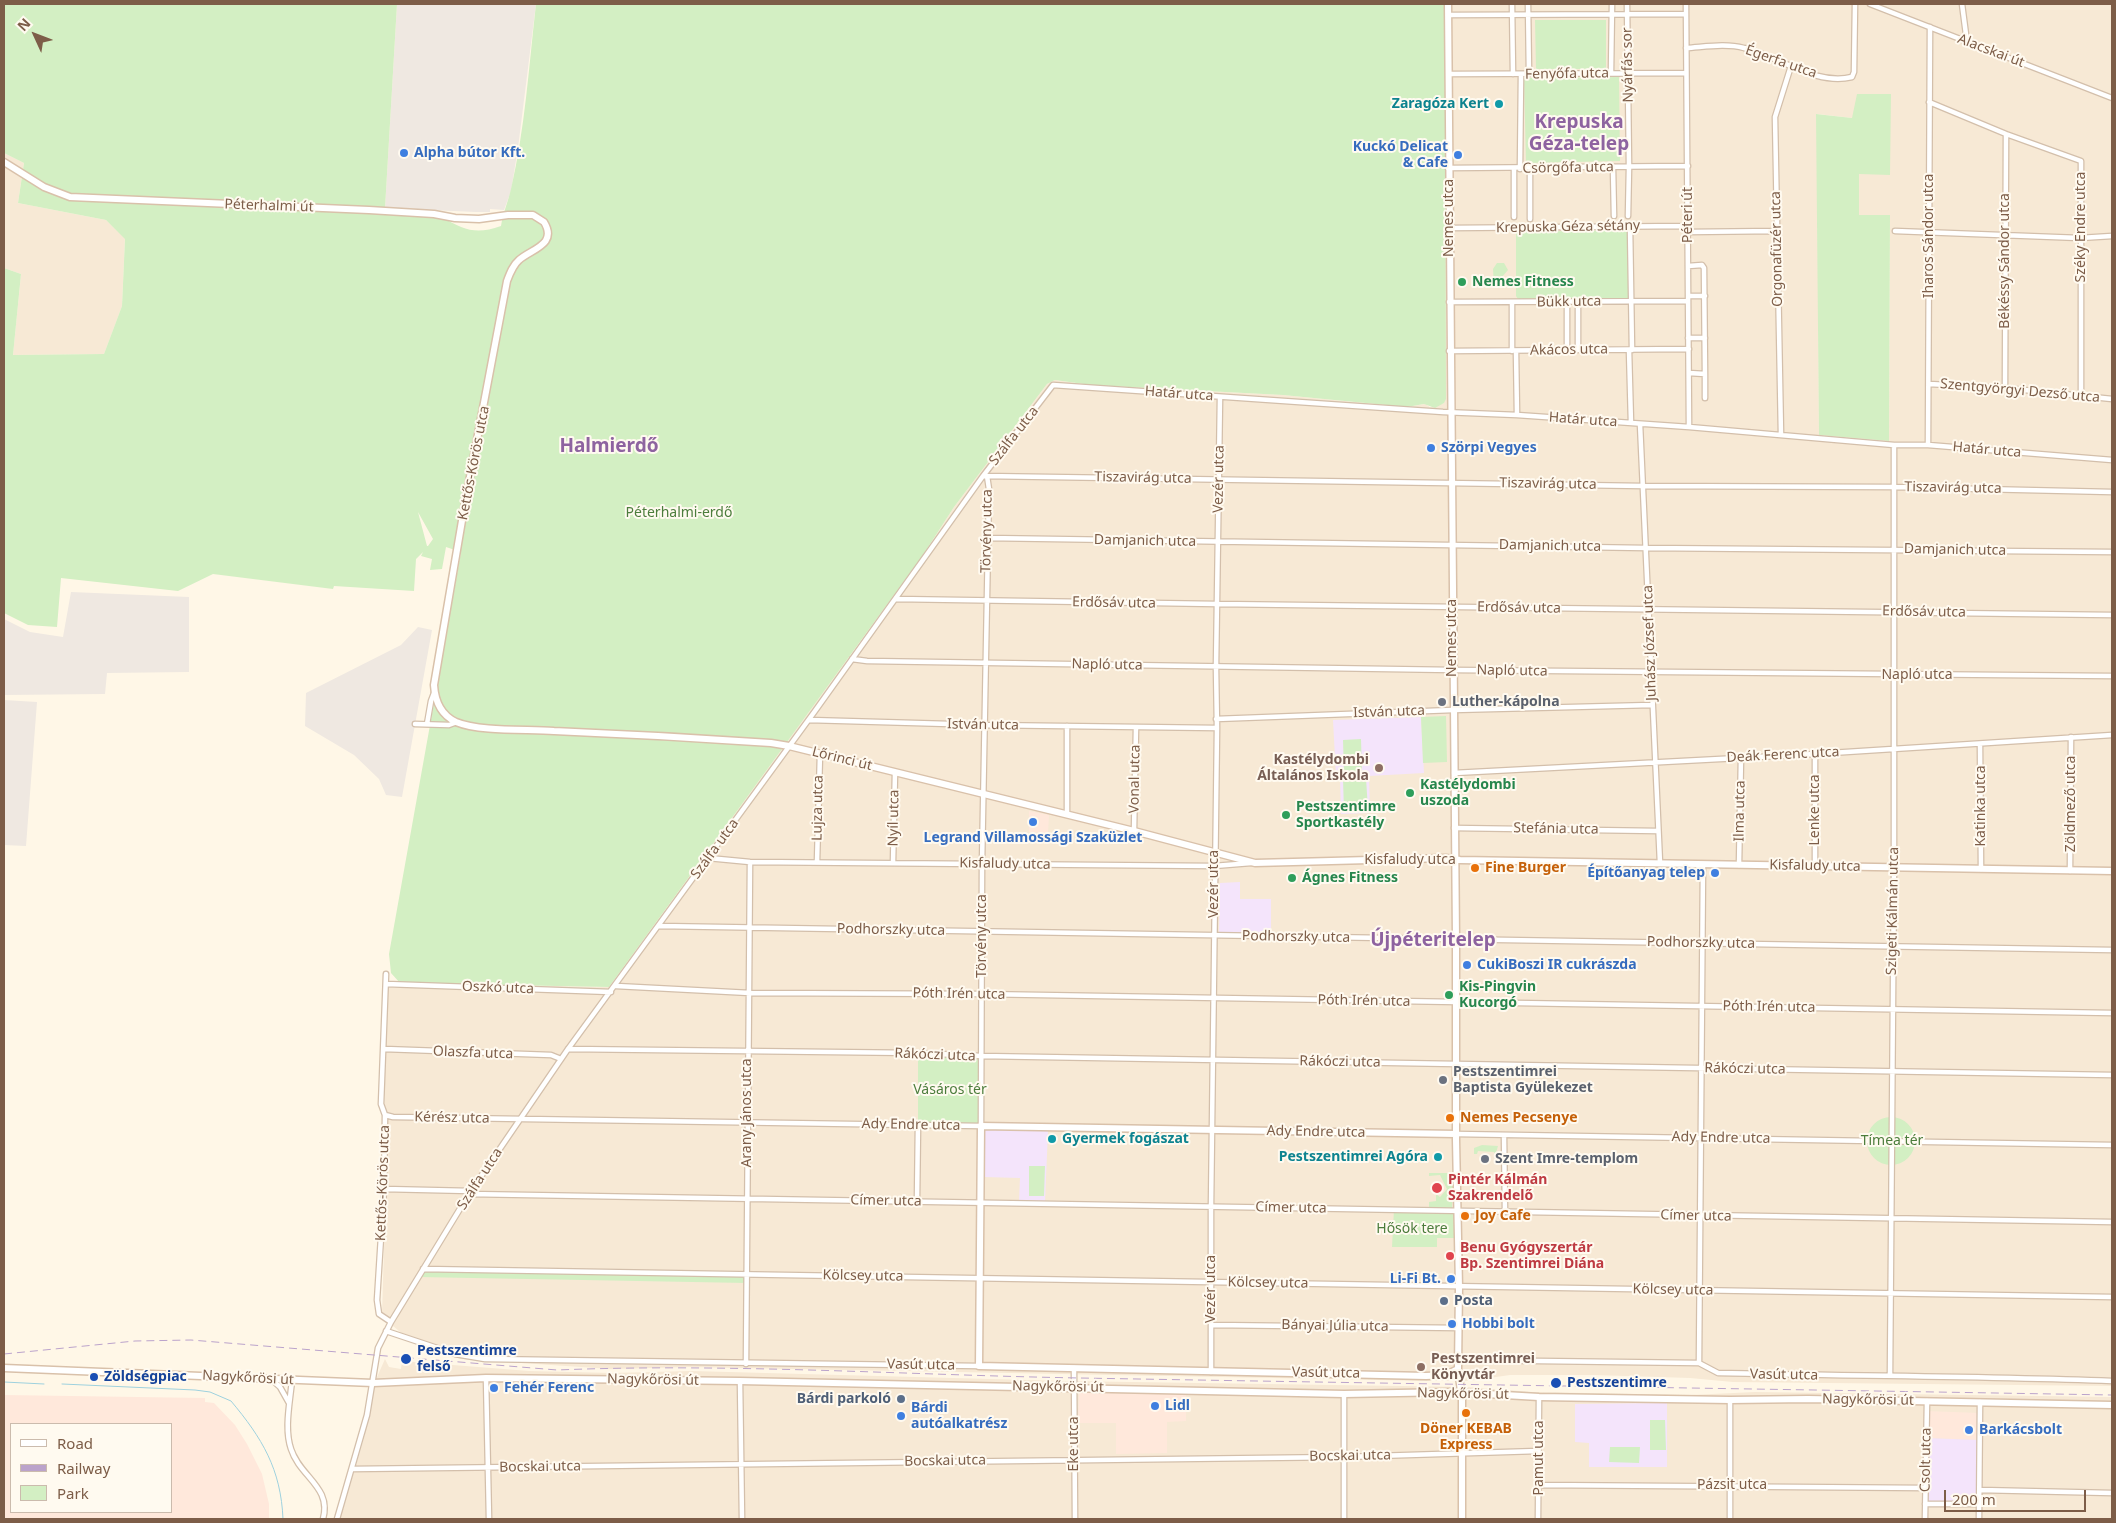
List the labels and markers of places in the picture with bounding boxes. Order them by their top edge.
place label: Zaragóza Kert [1392,96,1489,112]
marker: Zaragóza Kert [1493,98,1505,110]
place label: Kuckó Delicat & Cafe [1353,139,1448,172]
place label: Alpha bútor Kft. [414,145,525,161]
marker: Alpha bútor Kft. [398,147,410,159]
marker: Kuckó Delicat & Cafe [1452,149,1464,161]
place label: Nemes Fitness [1472,274,1574,290]
marker: Nemes Fitness [1456,276,1468,288]
place label: Szörpi Vegyes [1441,440,1537,456]
marker: Szörpi Vegyes [1425,442,1437,454]
place label: Luther-kápolna [1452,694,1560,710]
marker: Luther-kápolna [1436,696,1448,708]
place label: Kastélydombi Általános Iskola [1257,752,1369,784]
marker: Kastélydombi Általános Iskola [1373,762,1385,774]
place label: Kastélydombi uszoda [1420,777,1516,810]
marker: Kastélydombi uszoda [1404,787,1416,799]
place label: Pestszentimre Sportkastély [1296,799,1396,832]
marker: Pestszentimre Sportkastély [1280,809,1292,821]
marker: Legrand Villamossági Szaküzlet [1027,816,1039,828]
place label: Legrand Villamossági Szaküzlet [924,830,1142,846]
place label: Fine Burger [1485,860,1566,876]
marker: Fine Burger [1469,862,1481,874]
place label: Építőanyag telep [1587,865,1705,881]
marker: Építőanyag telep [1709,867,1721,879]
place label: Ágnes Fitness [1302,870,1398,886]
marker: Ágnes Fitness [1286,872,1298,884]
place label: CukiBoszi IR cukrászda [1477,957,1637,973]
marker: CukiBoszi IR cukrászda [1461,959,1473,971]
place label: Kis-Pingvin Kucorgó [1459,979,1536,1012]
marker: Kis-Pingvin Kucorgó [1443,989,1455,1001]
place label: Pestszentimrei Baptista Gyülekezet [1453,1064,1593,1096]
marker: Pestszentimrei Baptista Gyülekezet [1437,1074,1449,1086]
place label: Nemes Pecsenye [1460,1110,1578,1126]
marker: Nemes Pecsenye [1444,1112,1456,1124]
place label: Gyermek fogászat [1062,1131,1189,1147]
marker: Gyermek fogászat [1046,1133,1058,1145]
place label: Pestszentimrei Agóra [1279,1149,1428,1165]
marker: Pestszentimrei Agóra [1432,1151,1444,1163]
place label: Szent Imre-templom [1495,1151,1638,1167]
marker: Szent Imre-templom [1479,1153,1491,1165]
place label: Pintér Kálmán Szakrendelő [1448,1172,1547,1204]
marker: Pintér Kálmán Szakrendelő [1430,1181,1444,1195]
place label: Joy Cafe [1475,1208,1531,1224]
marker: Joy Cafe [1459,1210,1471,1222]
place label: Benu Gyógyszertár Bp. Szentimrei Diána [1460,1240,1604,1272]
marker: Benu Gyógyszertár Bp. Szentimrei Diána [1444,1250,1456,1262]
place label: Li-Fi Bt. [1390,1271,1441,1287]
marker: Li-Fi Bt. [1445,1273,1457,1285]
place label: Posta [1454,1293,1493,1309]
marker: Posta [1438,1295,1450,1307]
place label: Hobbi bolt [1462,1316,1535,1332]
marker: Hobbi bolt [1446,1318,1458,1330]
place label: Pestszentimre felső [417,1343,517,1375]
place label: Pestszentimrei Könyvtár [1431,1351,1535,1384]
marker: Pestszentimre felső [399,1352,413,1366]
marker: Pestszentimrei Könyvtár [1415,1361,1427,1373]
place label: Zöldségpiac [104,1369,187,1385]
marker: Zöldségpiac [88,1371,100,1383]
place label: Pestszentimre [1567,1375,1667,1391]
marker: Pestszentimre [1549,1376,1563,1390]
place label: Fehér Ferenc [504,1380,594,1396]
marker: Fehér Ferenc [488,1382,500,1394]
place label: Bárdi parkoló [797,1391,891,1407]
marker: Bárdi parkoló [895,1393,907,1405]
place label: Lidl [1165,1398,1190,1414]
place label: Bárdi autóalkatrész [911,1400,1007,1432]
marker: Lidl [1149,1400,1161,1412]
marker: Döner KEBAB Express [1460,1407,1472,1419]
marker: Bárdi autóalkatrész [895,1410,907,1422]
place label: Döner KEBAB Express [1420,1421,1512,1454]
place label: Barkácsbolt [1979,1422,2062,1438]
marker: Barkácsbolt [1963,1424,1975,1436]

